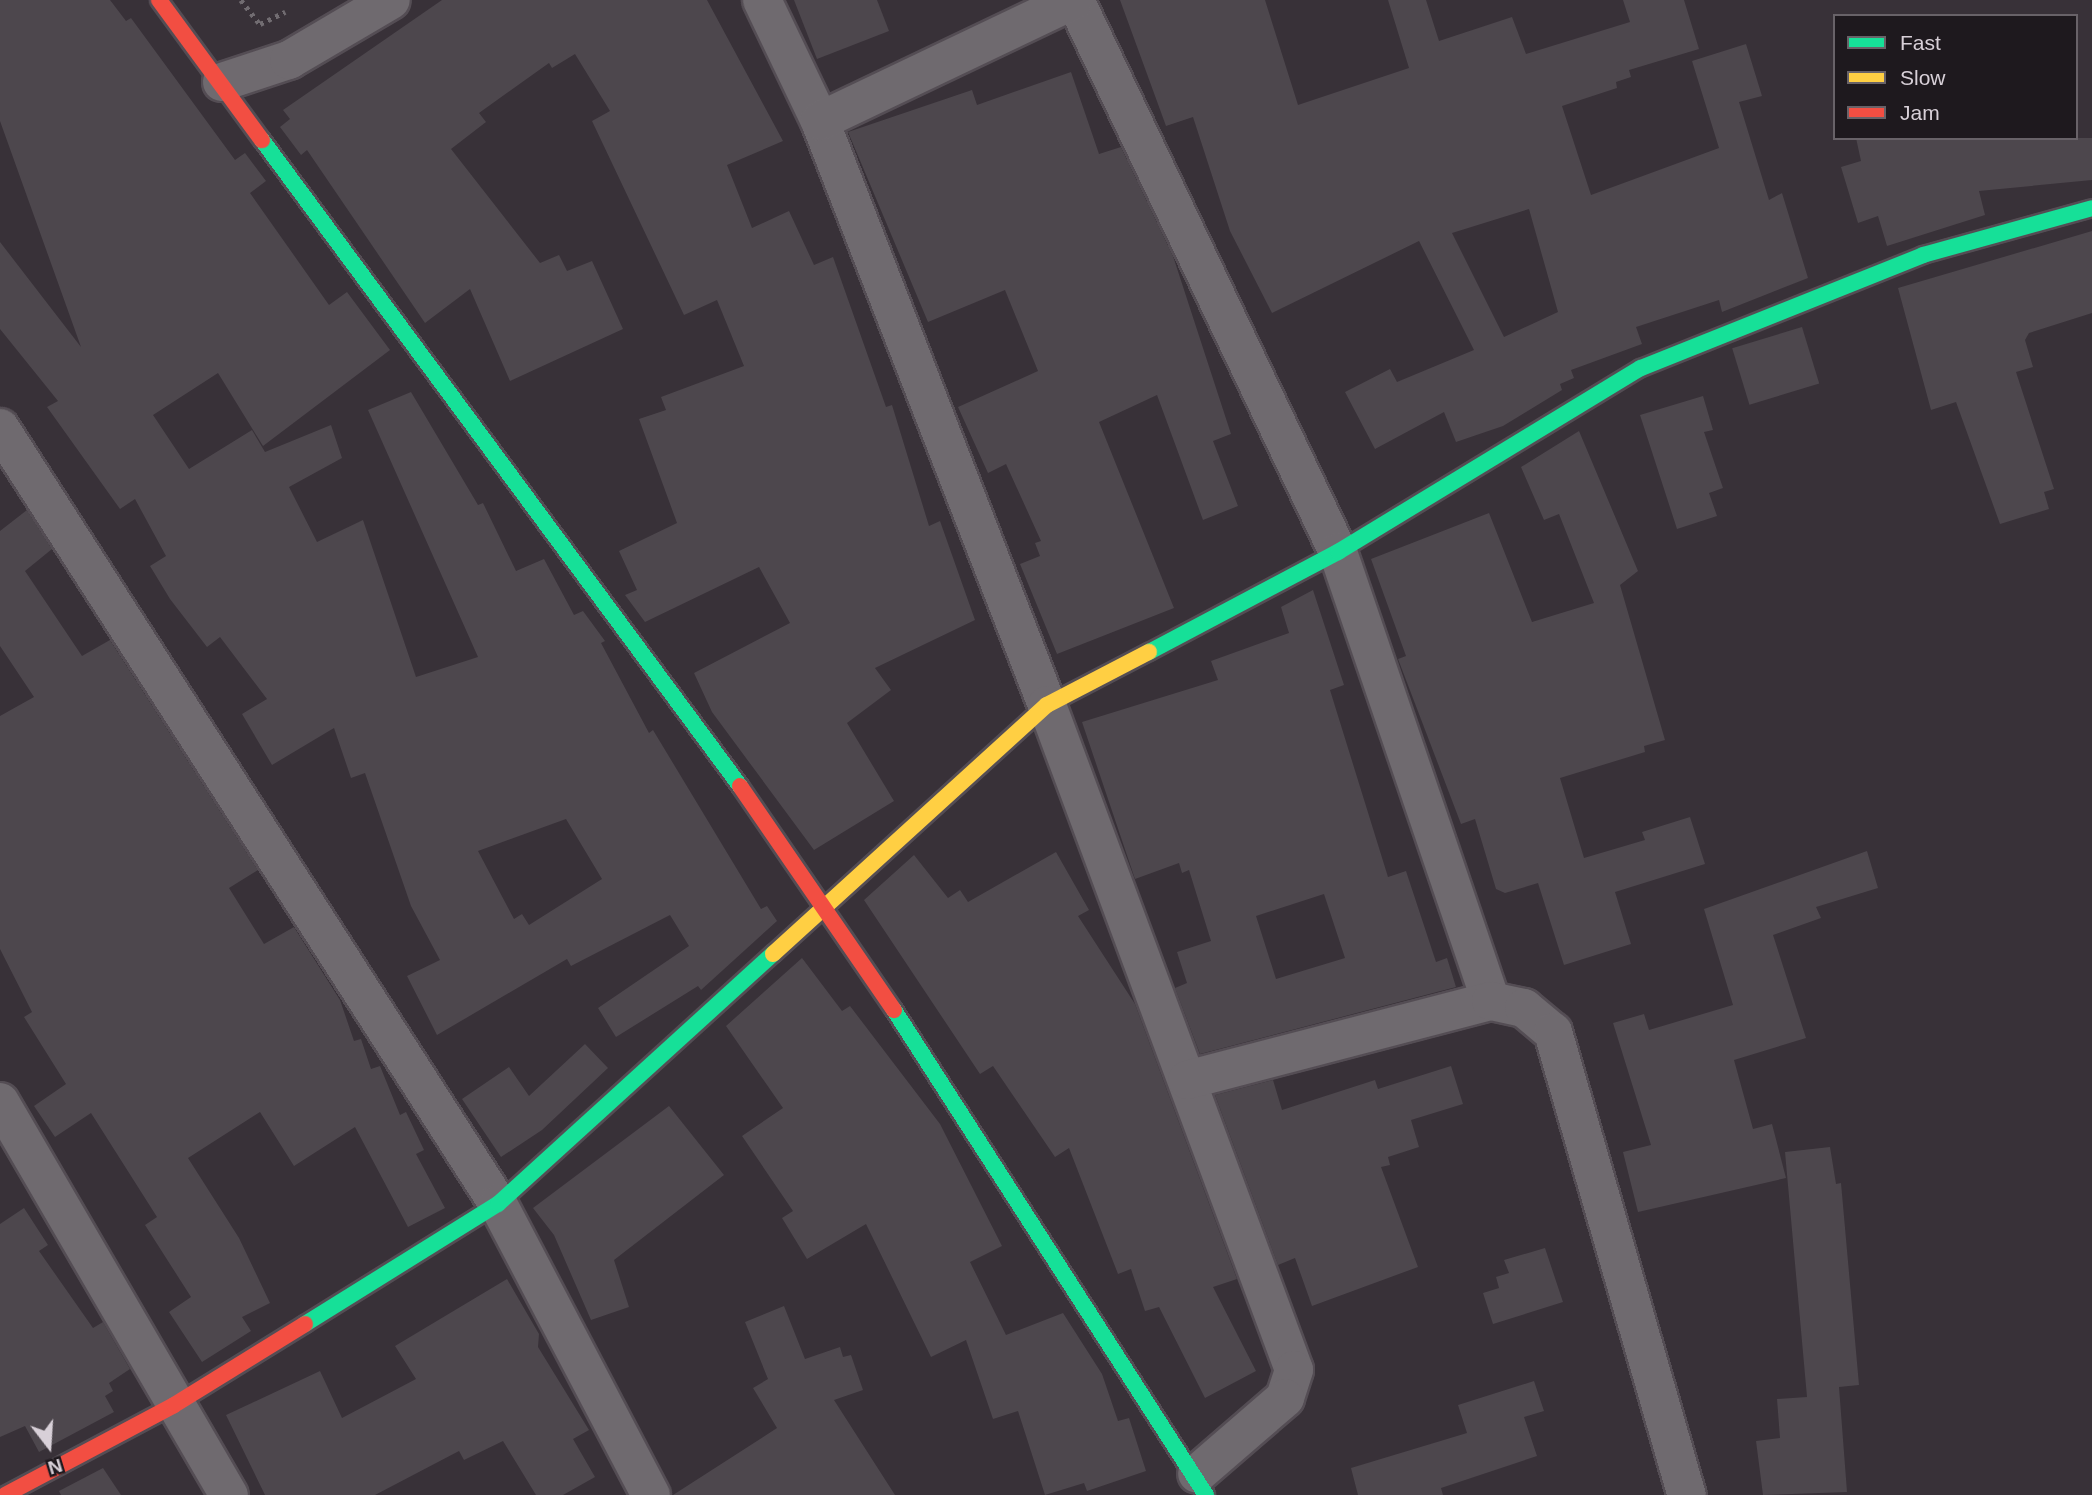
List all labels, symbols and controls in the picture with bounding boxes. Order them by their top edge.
legend [1833,14,2078,140]
text: Fast [1900,31,1941,54]
text: Slow [1900,66,1946,89]
text: Jam [1900,101,1940,124]
north arrow [14,1411,84,1481]
text: N [46,1455,65,1479]

